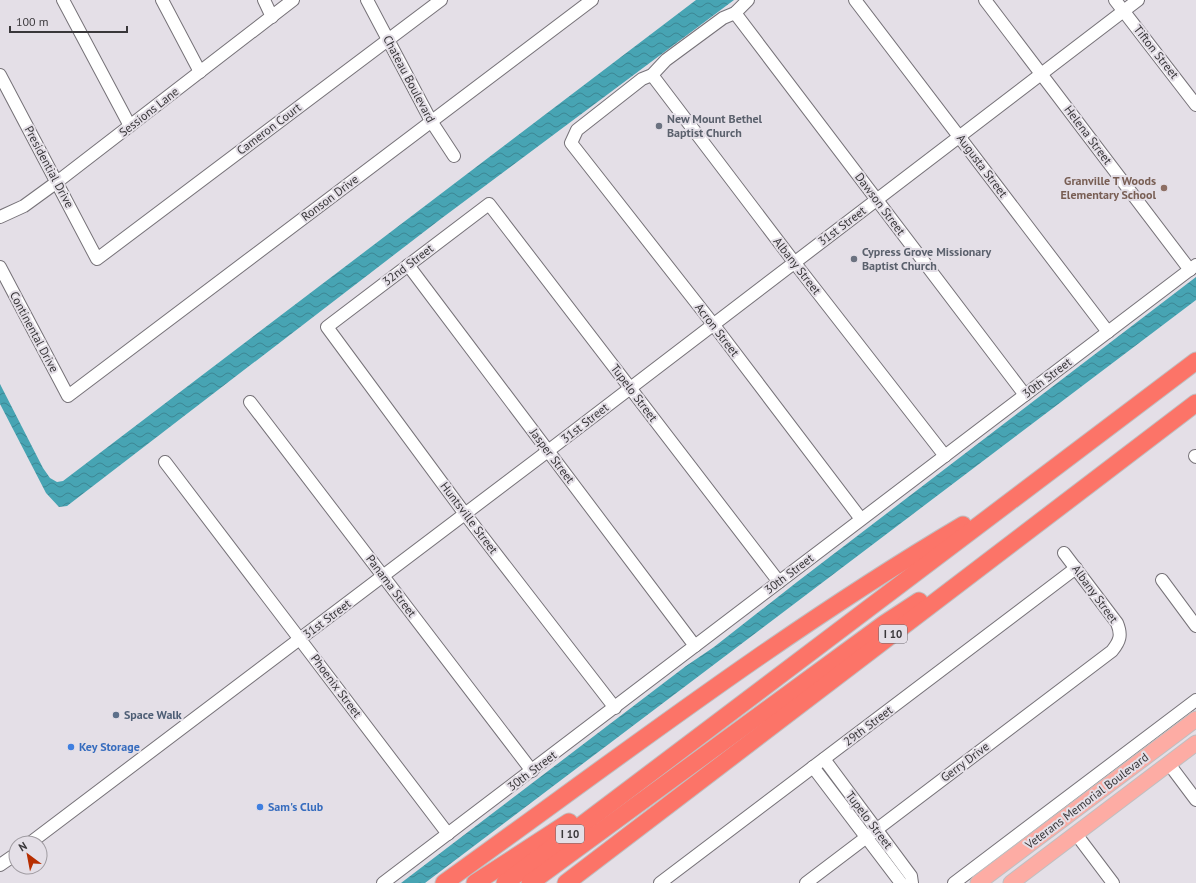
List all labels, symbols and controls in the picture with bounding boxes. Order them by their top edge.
scale bar [10,8,127,34]
text: 100 m [16,14,49,29]
street label: Tifton Street [1131,22,1182,82]
street label: Chateau Boulevard [380,33,439,125]
street label: Sessions Lane [116,84,182,140]
street label: Cameron Court [234,100,304,158]
street label: Helena Street [1061,102,1115,167]
place label: New Mount Bethel Baptist Church [667,111,763,140]
marker: New Mount Bethel Baptist Church [654,121,664,131]
street label: Presidential Drive [22,123,77,210]
street label: Augusta Street [954,131,1011,200]
street label: Dawson Street [852,169,909,238]
street label: Ronson Drive [298,171,361,224]
place label: Granville T Woods Elementary School [1061,173,1156,202]
marker: Granville T Woods Elementary School [1159,183,1169,193]
street label: 31st Street [815,203,869,248]
street label: Albany Street [770,234,824,297]
street label: 32nd Street [379,241,436,289]
place label: Cypress Grove Missionary Baptist Church [862,244,992,273]
marker: Cypress Grove Missionary Baptist Church [849,254,859,264]
street label: Continental Drive [7,289,62,375]
street label: Acron Street [692,300,743,359]
street label: 30th Street [1019,354,1074,401]
street label: Tupelo Street [608,361,661,424]
street label: 31st Street [558,399,611,446]
street label: Jasper Street [526,424,578,486]
street label: Huntsville Street [437,479,501,557]
street label: 30th Street [761,550,816,597]
street label: Panama Street [363,552,420,620]
street label: Albany Street [1069,562,1122,626]
street label: 31st Street [300,596,354,641]
road number: I 10 [879,625,907,643]
street label: Phoenix Street [308,651,365,720]
street label: 29th Street [840,702,895,749]
place label: Space Walk [124,707,182,722]
marker: Space Walk [111,710,121,720]
place label: Key Storage [79,739,140,754]
street label: Gerry Drive [937,739,992,785]
marker: Key Storage [66,742,76,752]
street label: 30th Street [504,747,559,794]
street label: Veterans Memorial Boulevard [1021,749,1151,852]
street label: Tupelo Street [843,788,896,851]
place label: Sam's Club [268,799,324,814]
marker: Sam's Club [255,802,265,812]
road number: I 10 [556,825,584,843]
north arrow [8,835,48,875]
text: N [16,839,29,854]

